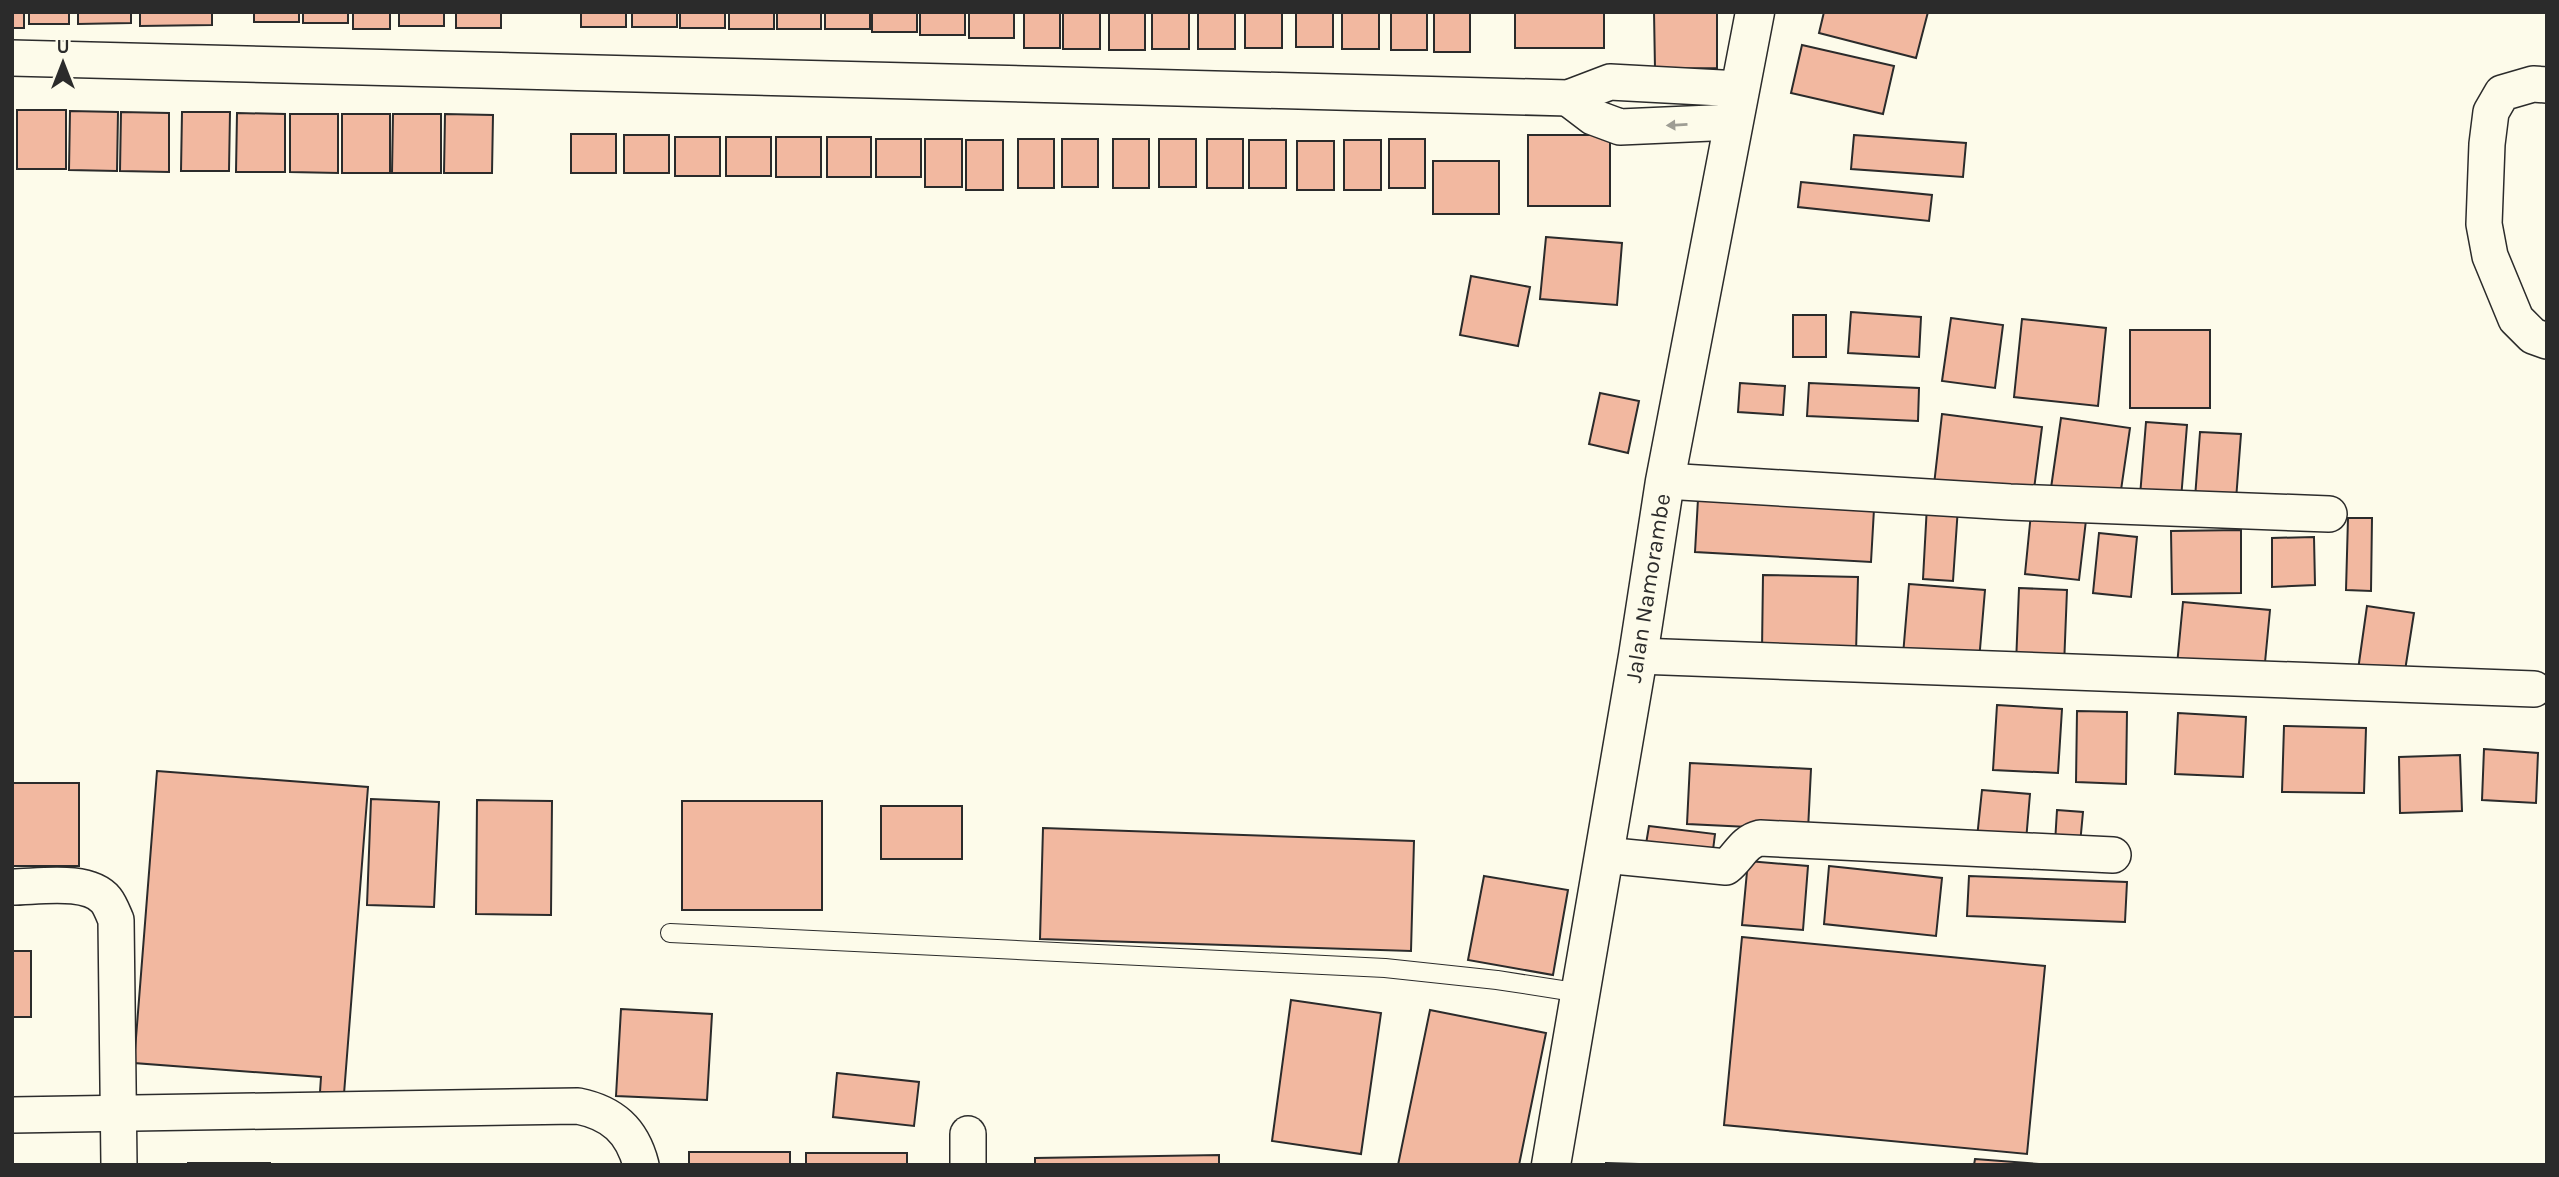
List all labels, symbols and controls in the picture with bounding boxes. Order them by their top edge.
north arrow [28,28,98,98]
text: U [56,36,70,58]
one-way arrow [1666,120,1688,131]
street label: Jalan Namorambe [1620,492,1676,684]

